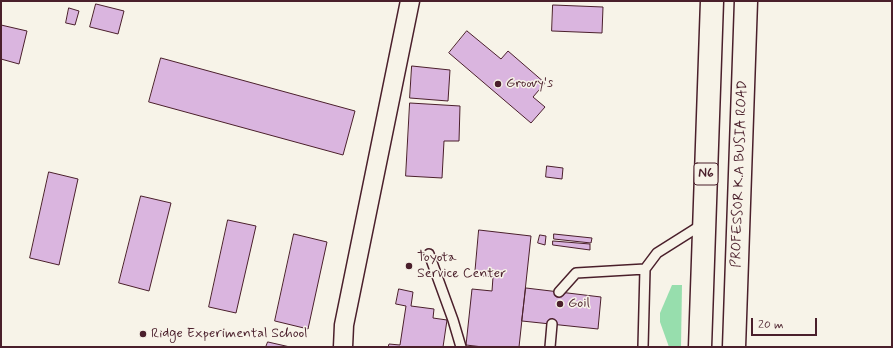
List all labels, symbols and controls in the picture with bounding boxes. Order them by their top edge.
place label: Groovy's [506,76,553,92]
marker: Groovy's [493,79,503,89]
street label: PROFESSOR K.A BUSIA ROAD [728,80,752,268]
road number: N6 [694,163,718,185]
place label: Toyota Service Center [417,250,506,282]
marker: Toyota Service Center [404,261,414,271]
place label: Goil [568,296,590,312]
marker: Goil [555,299,565,309]
scale bar [753,310,819,336]
text: 20 m [758,317,784,333]
place label: Ridge Experimental School [151,326,308,342]
marker: Ridge Experimental School [138,329,148,339]

